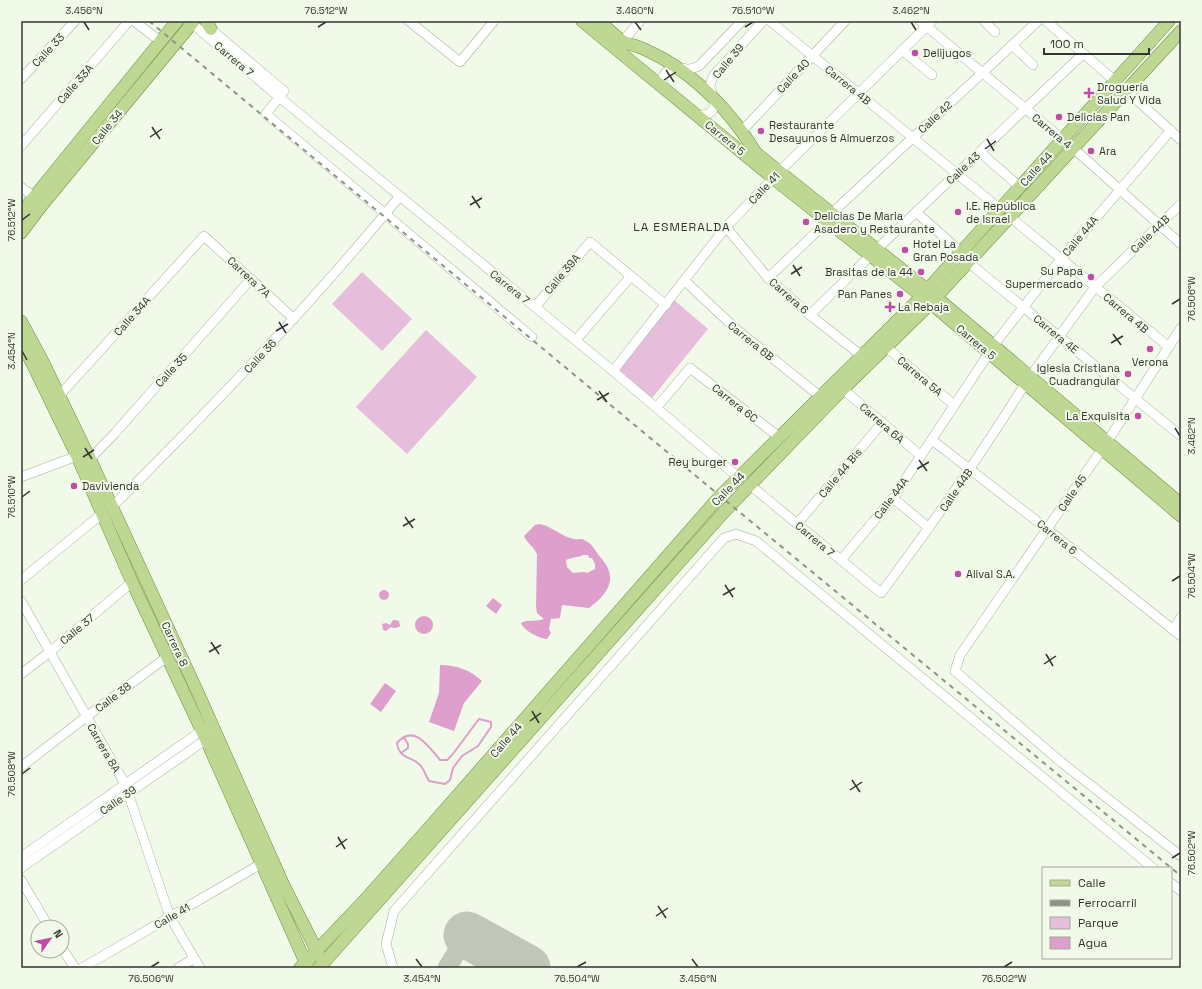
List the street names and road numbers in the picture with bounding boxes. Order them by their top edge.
street label: Calle 33 [29,30,67,70]
street label: Carrera 7 [211,38,257,80]
street label: Calle 39 [709,40,747,81]
street label: Calle 40 [774,56,812,96]
street label: Calle 33A [54,61,96,107]
street label: Carrera 4B [822,62,874,108]
street label: Calle 42 [915,97,955,136]
street label: Calle 34 [88,106,126,148]
street label: Carrera 4 [1029,110,1075,152]
street label: Carrera 5 [702,118,748,159]
street label: Calle 43 [943,148,983,187]
street label: Calle 44 [1017,149,1055,189]
street label: Calle 41 [745,169,783,207]
street label: Calle 44B [1127,212,1173,256]
street label: Calle 44A [1059,213,1101,259]
street label: Calle 39A [541,251,583,297]
street label: Carrera 7A [224,253,274,301]
street label: Carrera 7 [487,267,533,307]
street label: Carrera 6 [766,275,812,317]
street label: Carrera 4B [1100,290,1152,336]
street label: Calle 34A [111,293,153,339]
street label: Carrera 4E [1031,312,1081,356]
street label: Carrera 6B [725,318,777,364]
street label: Carrera 5 [953,321,999,363]
street label: Calle 36 [241,336,279,376]
street label: Calle 35 [152,350,190,390]
street label: Carrera 5A [895,353,945,399]
street label: Carrera 6C [709,381,761,425]
street label: Carrera 6A [857,400,907,446]
street label: Calle 44 Bis [815,445,865,501]
street label: Calle 44B [936,466,976,514]
street label: Calle 44 [708,469,748,509]
street label: Calle 45 [1055,472,1090,514]
street label: Calle 44A [871,474,911,522]
street label: Carrera 6 [1034,517,1080,558]
street label: Carrera 7 [792,518,838,560]
street label: Calle 37 [57,610,97,648]
street label: Carrera 8 [159,619,192,669]
street label: Calle 38 [92,679,134,715]
street label: Calle 44 [487,720,525,760]
street label: Carrera 8A [84,721,124,775]
street label: Calle 39 [97,782,139,818]
street label: Calle 41 [151,900,193,932]

